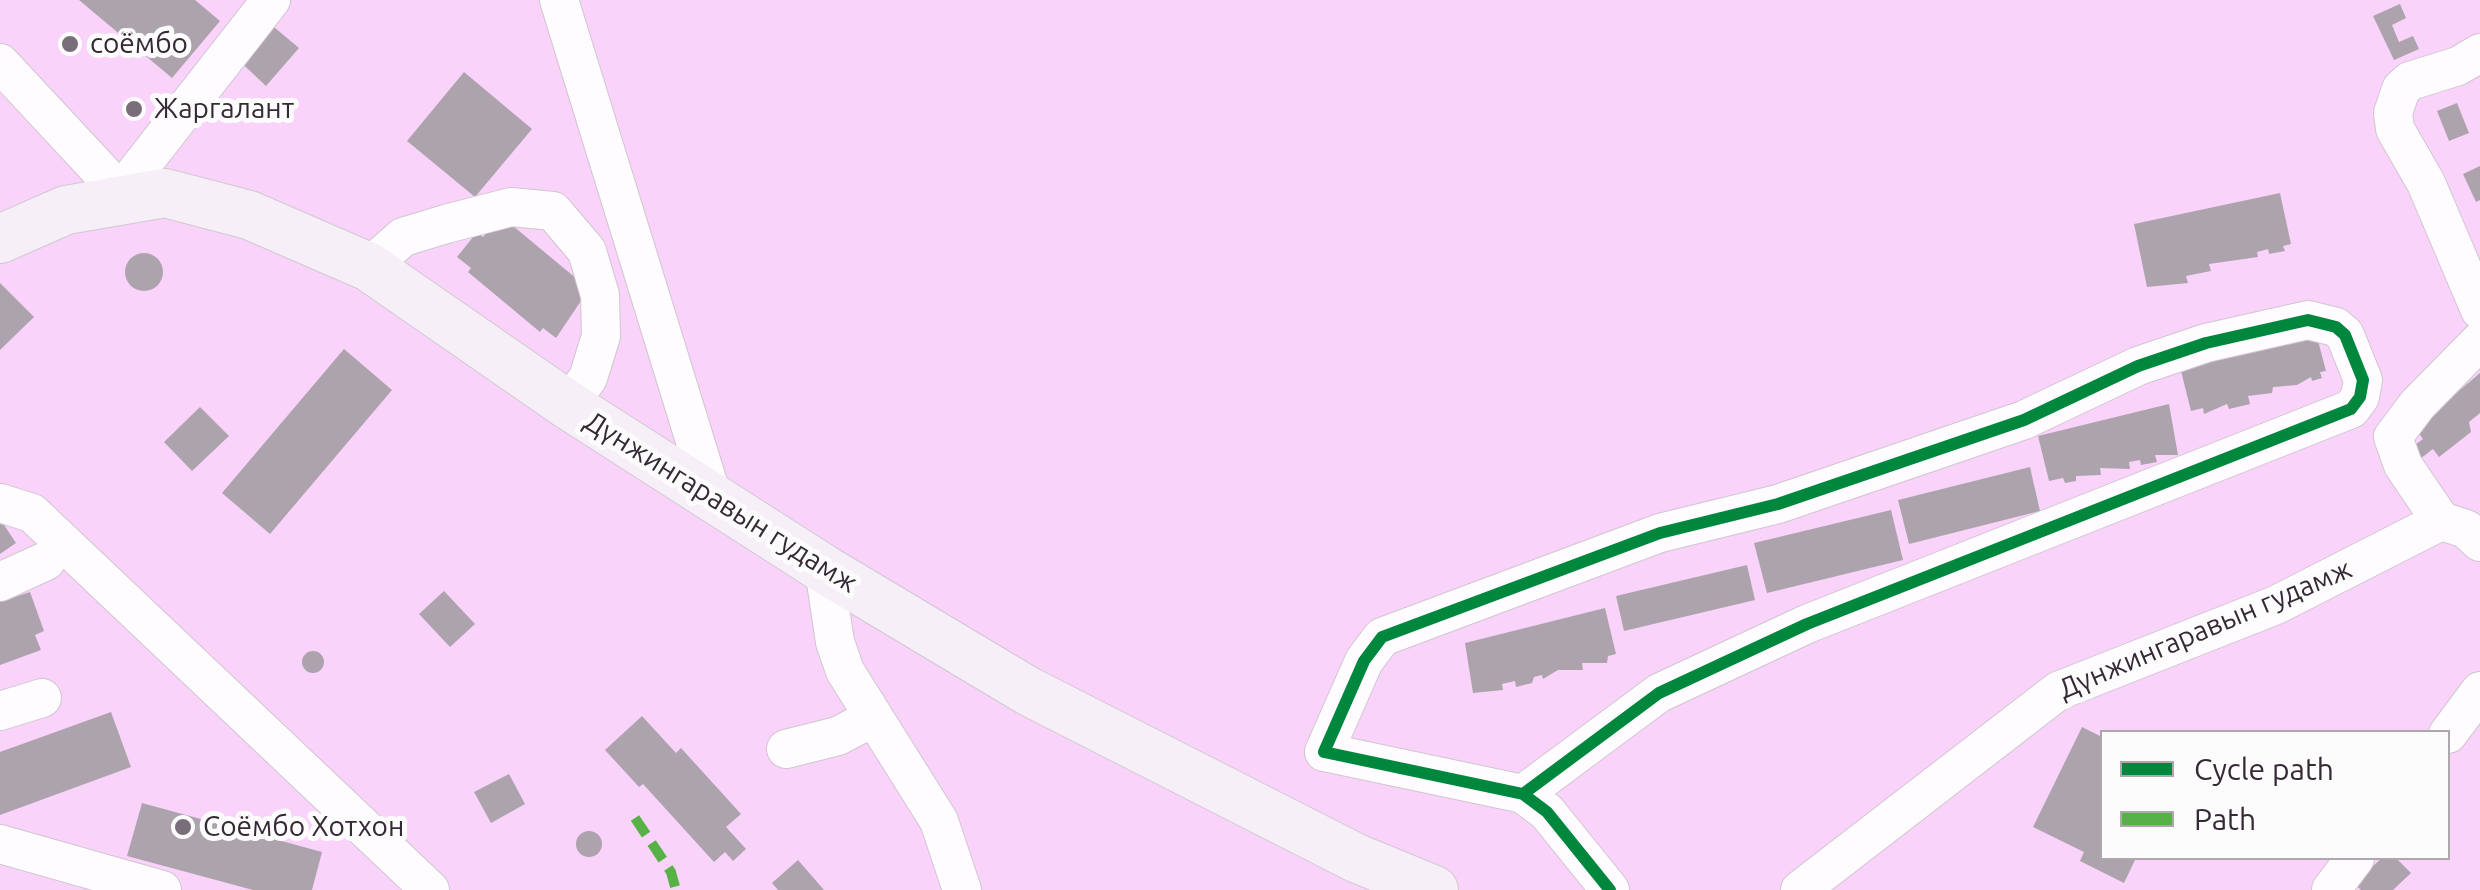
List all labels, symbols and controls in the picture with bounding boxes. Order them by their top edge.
place label: соёмбо [90,27,188,61]
marker: соёмбо [59,33,81,55]
place label: Жаргалант [154,92,294,126]
marker: Жаргалант [123,98,145,120]
street label: Дүнжингаравын гудамж [578,404,864,600]
street label: Дүнжингаравын гудамж [2053,552,2357,706]
legend [2100,730,2450,860]
text: Cycle path [2194,752,2334,786]
text: Path [2194,802,2256,836]
place label: Соёмбо Хотхон [203,810,404,844]
marker: Соёмбо Хотхон [172,816,194,838]

